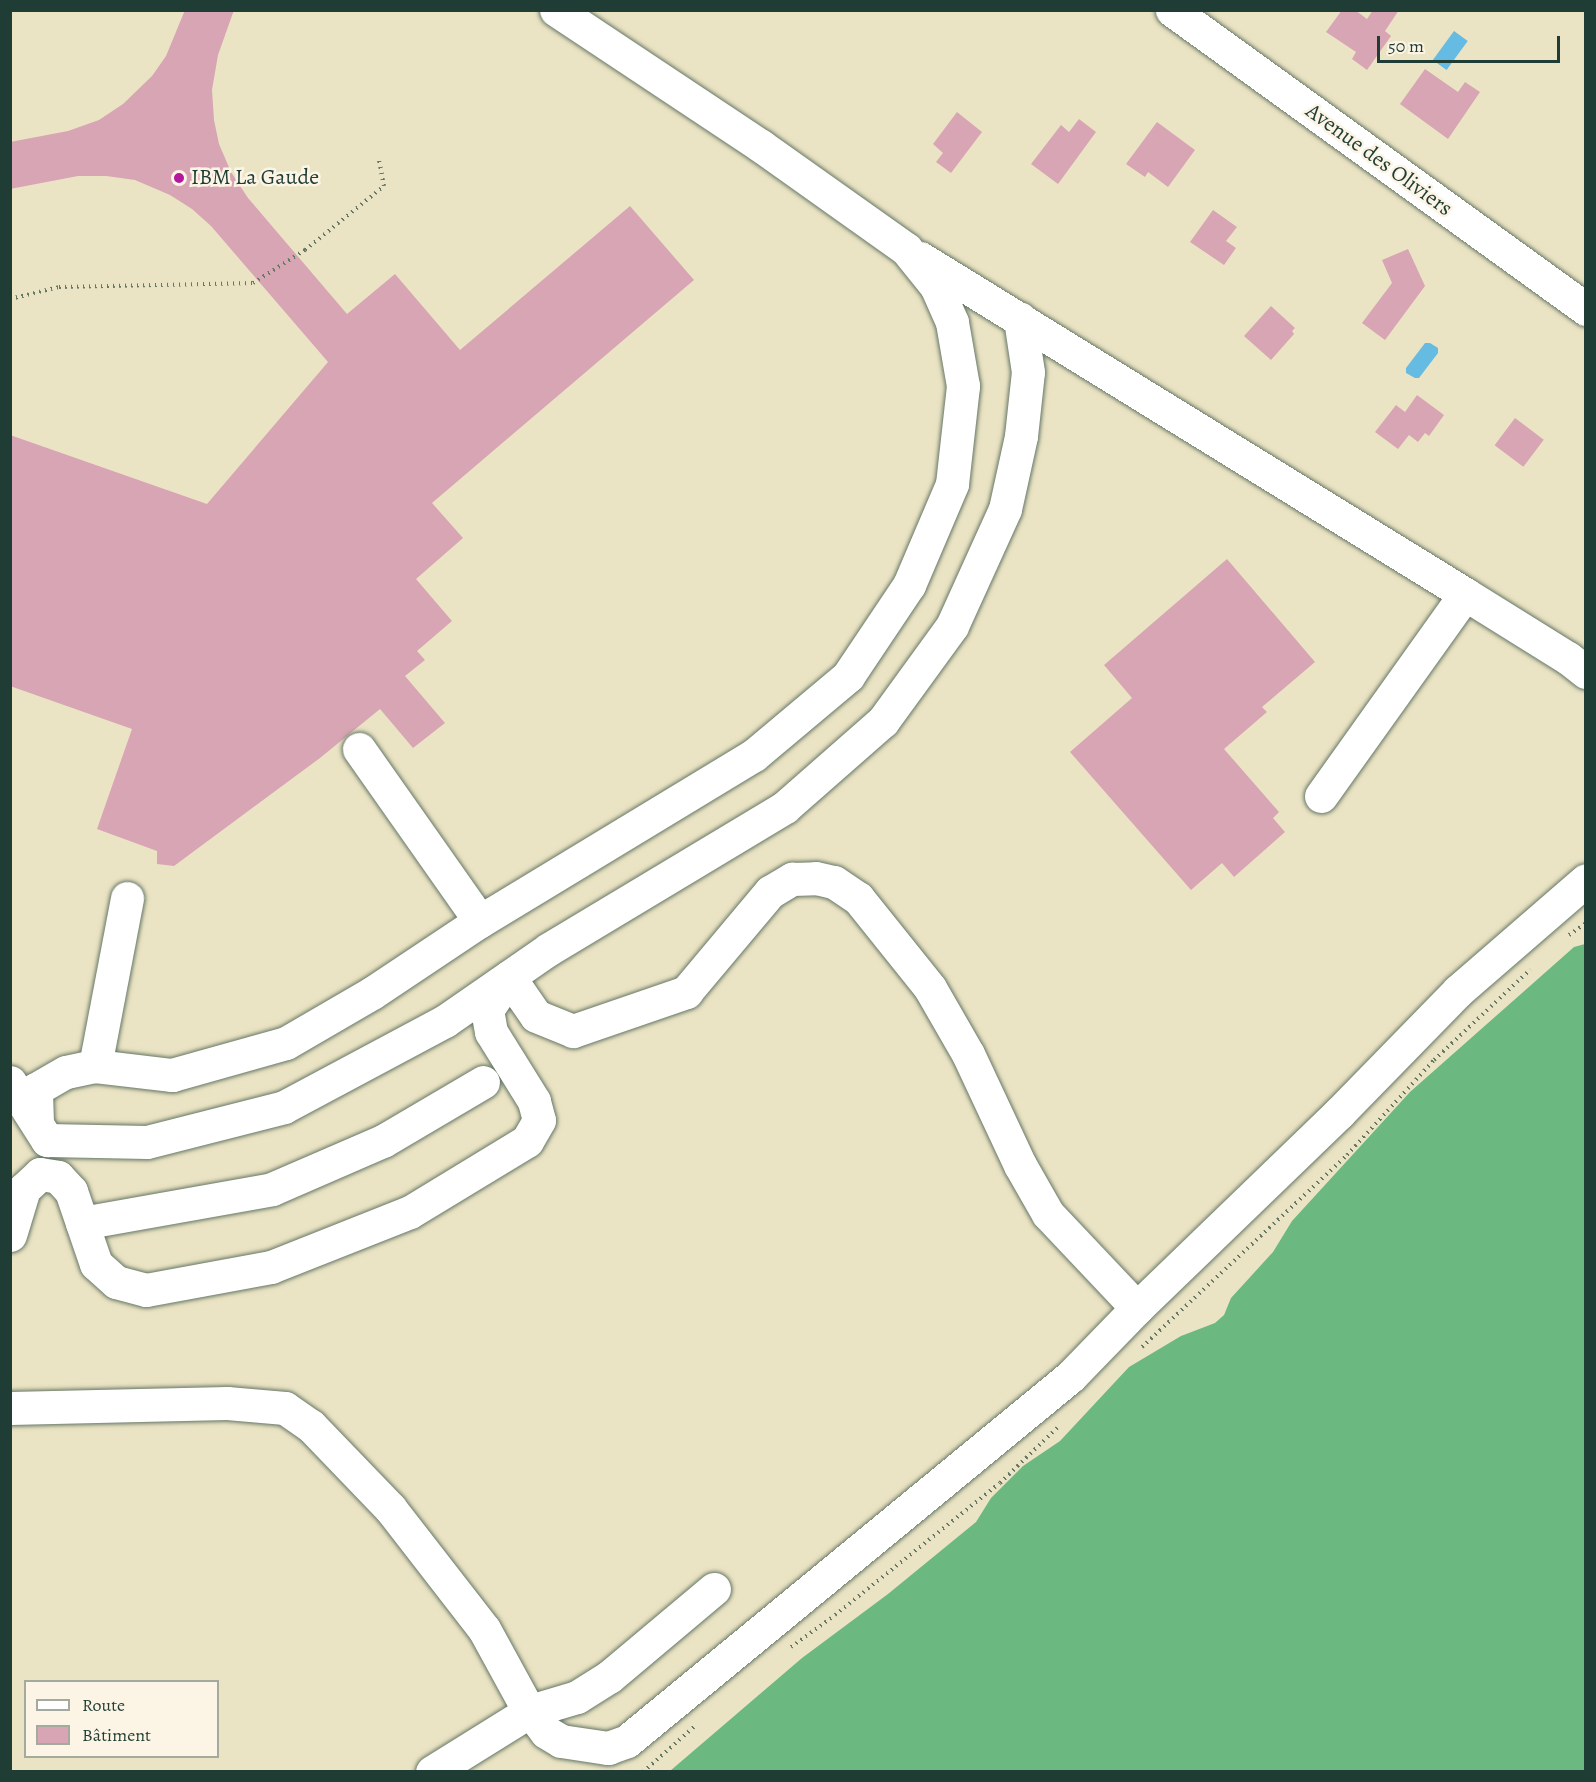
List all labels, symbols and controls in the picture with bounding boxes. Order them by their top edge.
scale bar [1380,24,1563,62]
text: 50 m [1388,34,1424,58]
street label: Avenue des Oliviers [1301,98,1457,222]
place label: IBM La Gaude [191,165,319,191]
marker: IBM La Gaude [172,171,186,185]
legend [24,1680,219,1758]
text: Route [82,1693,125,1717]
text: Bâtiment [82,1723,151,1747]

